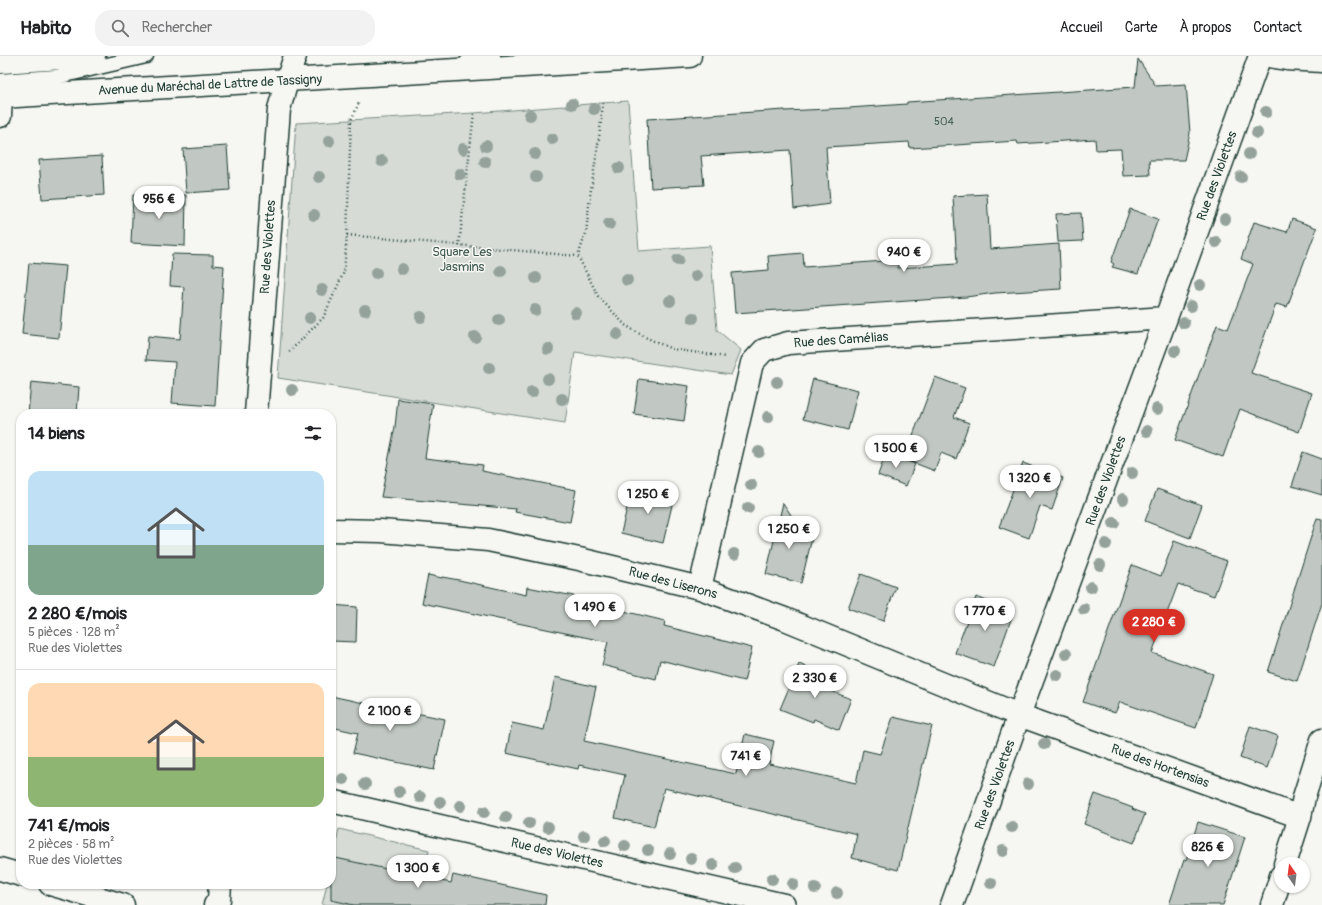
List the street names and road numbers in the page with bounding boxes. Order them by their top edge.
street label: Avenue du Maréchal de Lattre de Tassigny [98,71,323,99]
street label: Rue des Violettes [1193,129,1241,223]
street label: Rue des Violettes [257,199,279,295]
street label: Rue des Camélias [793,329,889,351]
street label: Rue des Violettes [1082,434,1130,528]
street label: Rue des Liserons [627,564,719,603]
street label: Rue des Violettes [971,738,1019,832]
street label: Rue des Hortensias [1109,741,1211,791]
street label: Rue des Violettes [509,835,605,871]

